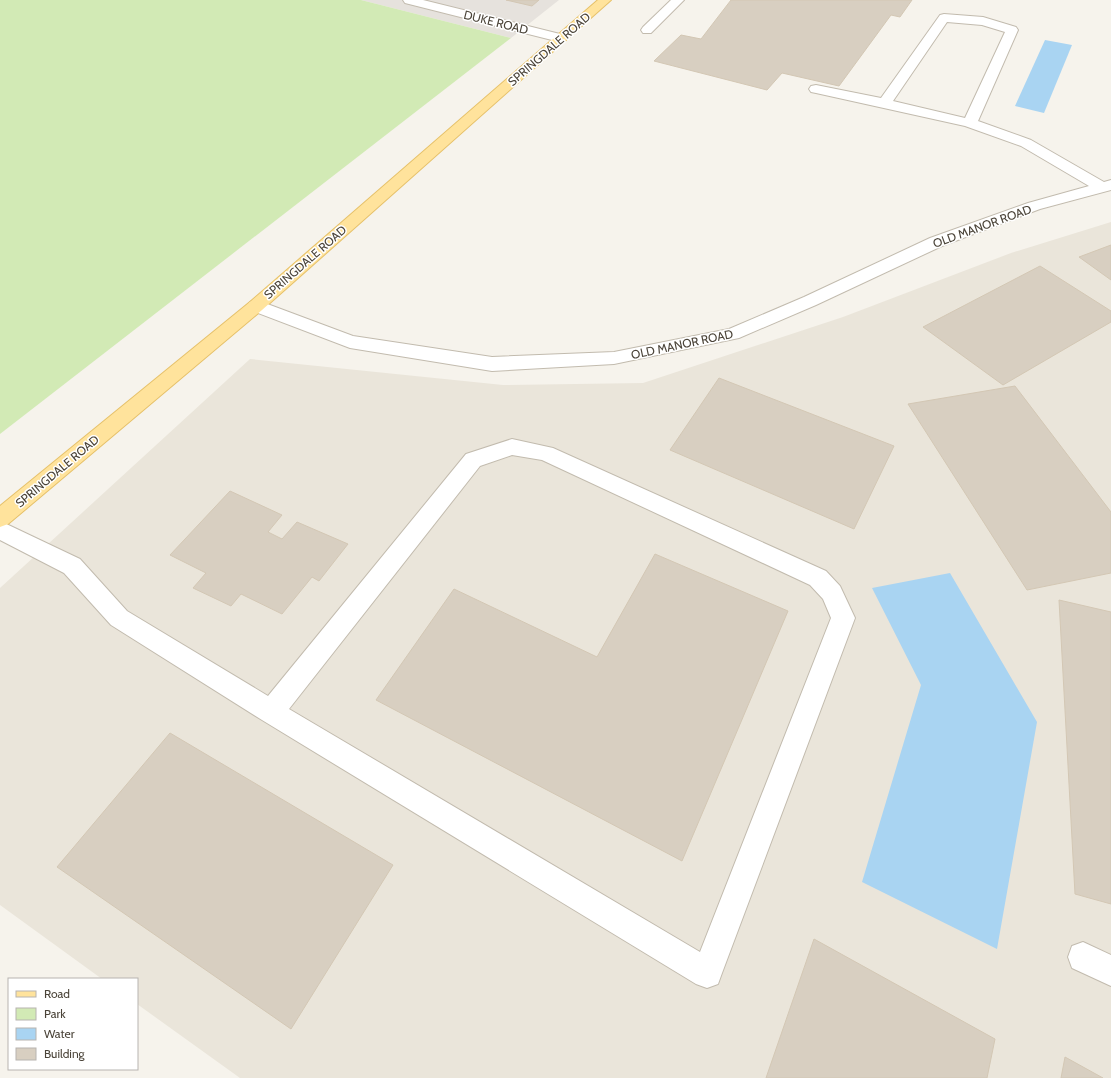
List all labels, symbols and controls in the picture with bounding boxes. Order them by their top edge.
street label: DUKE ROAD [462,7,530,37]
street label: SPRINGDALE ROAD [505,9,594,89]
street label: OLD MANOR ROAD [931,201,1034,251]
street label: SPRINGDALE ROAD [261,222,350,302]
street label: OLD MANOR ROAD [630,326,735,362]
street label: SPRINGDALE ROAD [12,432,102,510]
legend [8,978,138,1070]
text: Road [44,986,70,1001]
text: Park [44,1006,66,1021]
text: Water [44,1026,75,1041]
text: Building [44,1046,86,1061]

